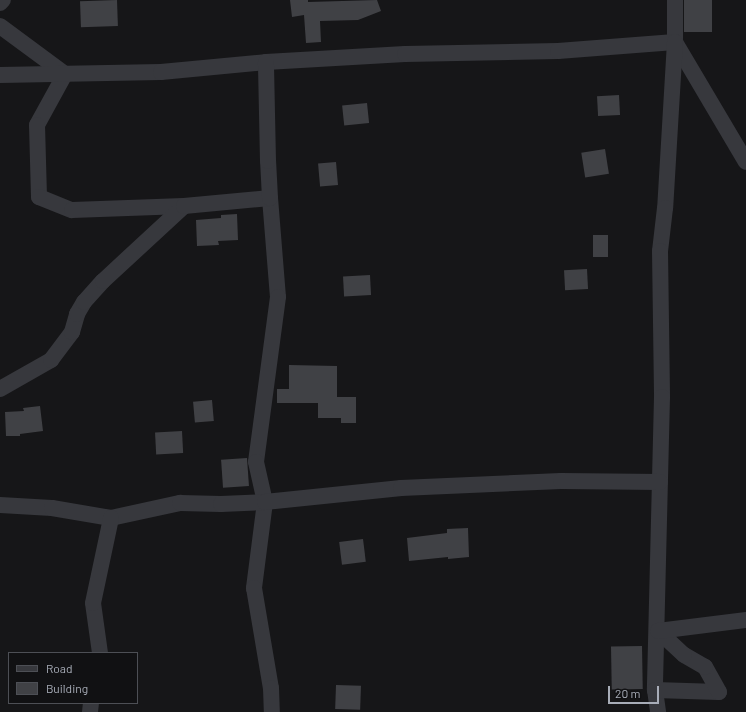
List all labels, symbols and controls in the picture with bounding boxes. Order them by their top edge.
legend [8,652,138,704]
text: Road [46,661,73,675]
scale bar [610,678,661,704]
text: Building [46,681,88,695]
text: 20 m [615,686,641,700]

